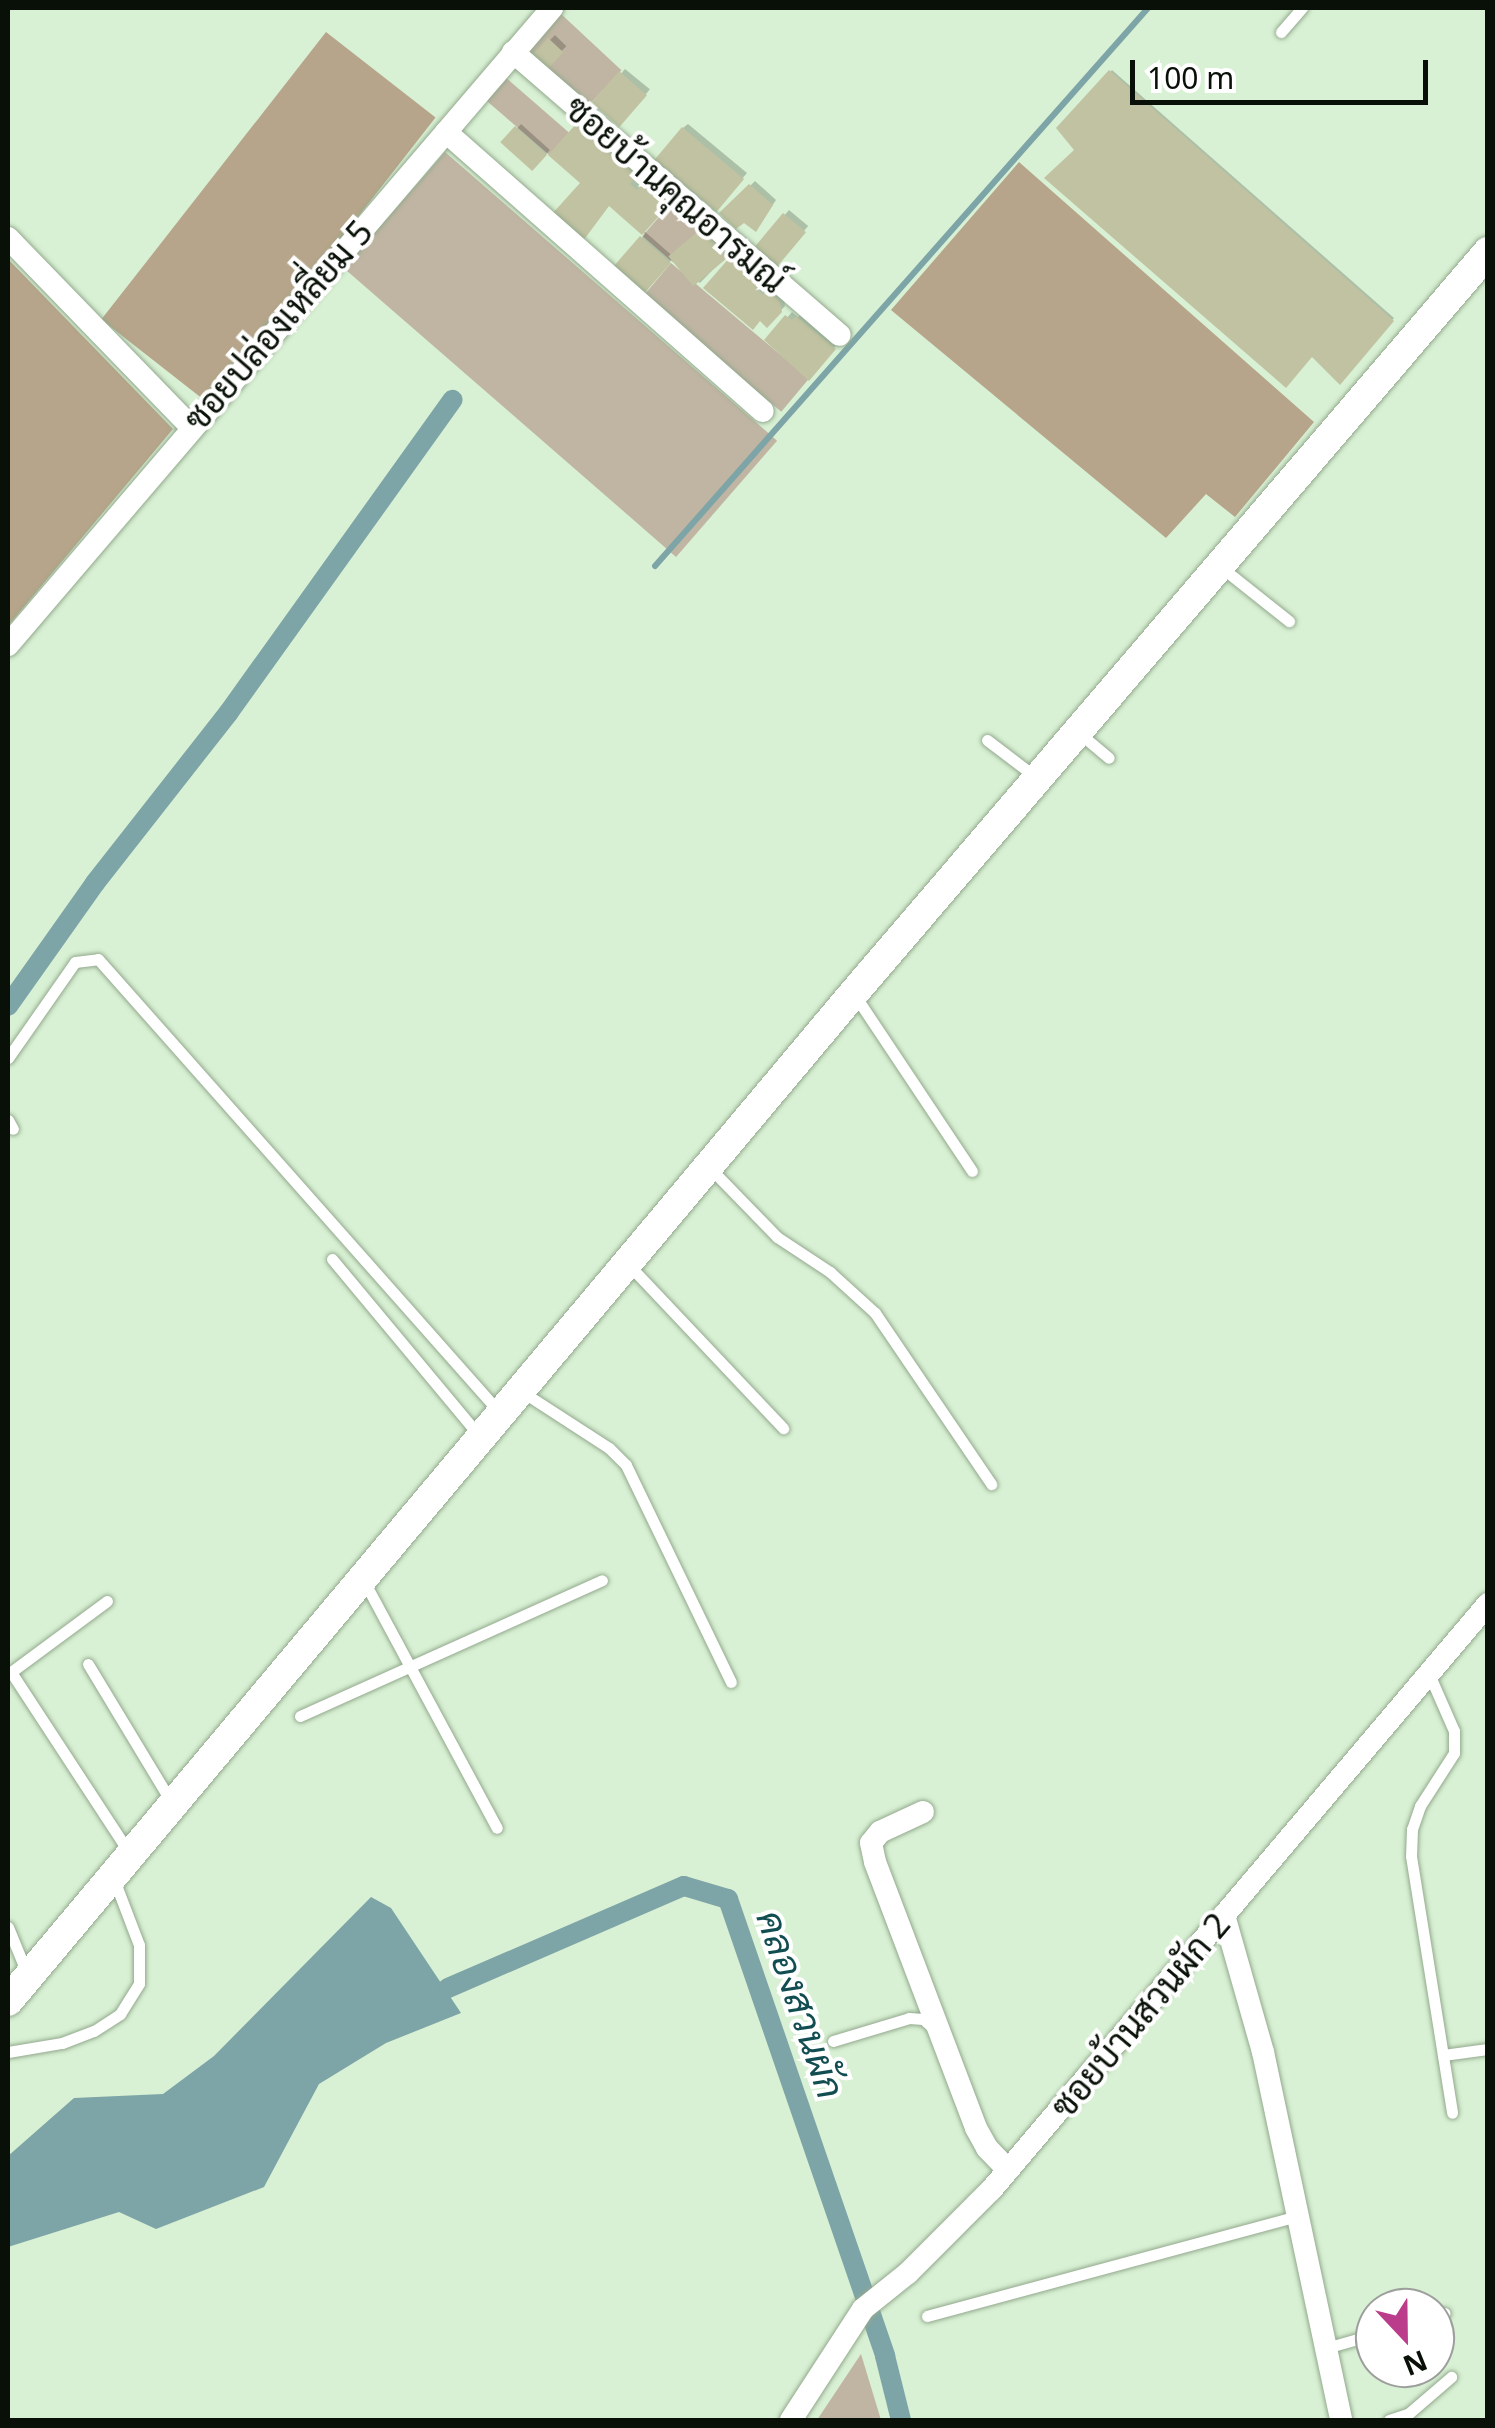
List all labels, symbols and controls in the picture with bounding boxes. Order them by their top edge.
scale bar [1135,40,1432,102]
text: 100 m [1147,57,1234,98]
street label: ซอยบ้านคุณอารมณ์ [557,87,795,301]
street label: ซอยปล่องเหลี่ยม 5 [175,211,381,439]
water label: คลองสวนผัก [748,1904,854,2104]
street label: ซอยบ้านสวนผัก 2 [1042,1904,1238,2126]
north arrow [1355,2288,1455,2388]
text: N [1398,2342,1433,2386]

